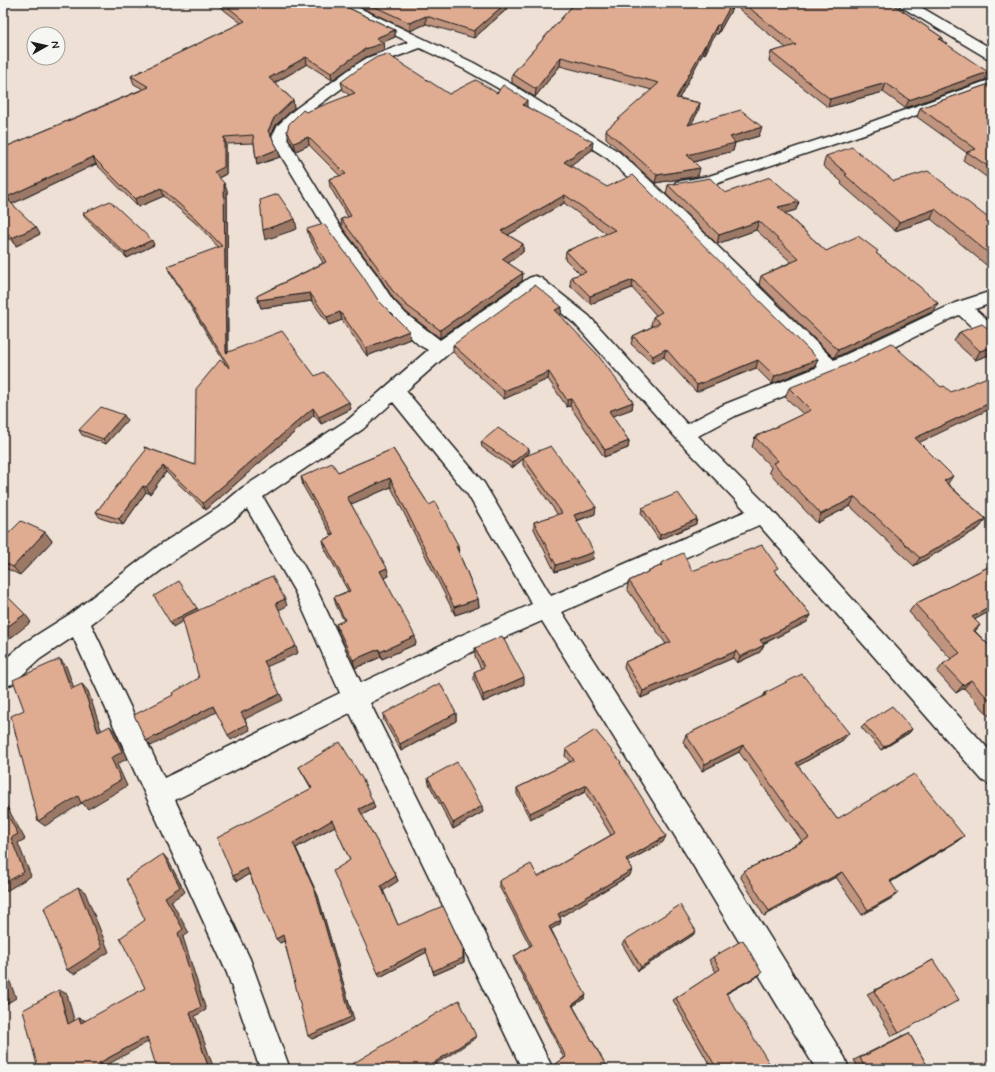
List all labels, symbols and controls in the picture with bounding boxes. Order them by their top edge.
north arrow [26,26,66,66]
text: N [47,40,62,49]

